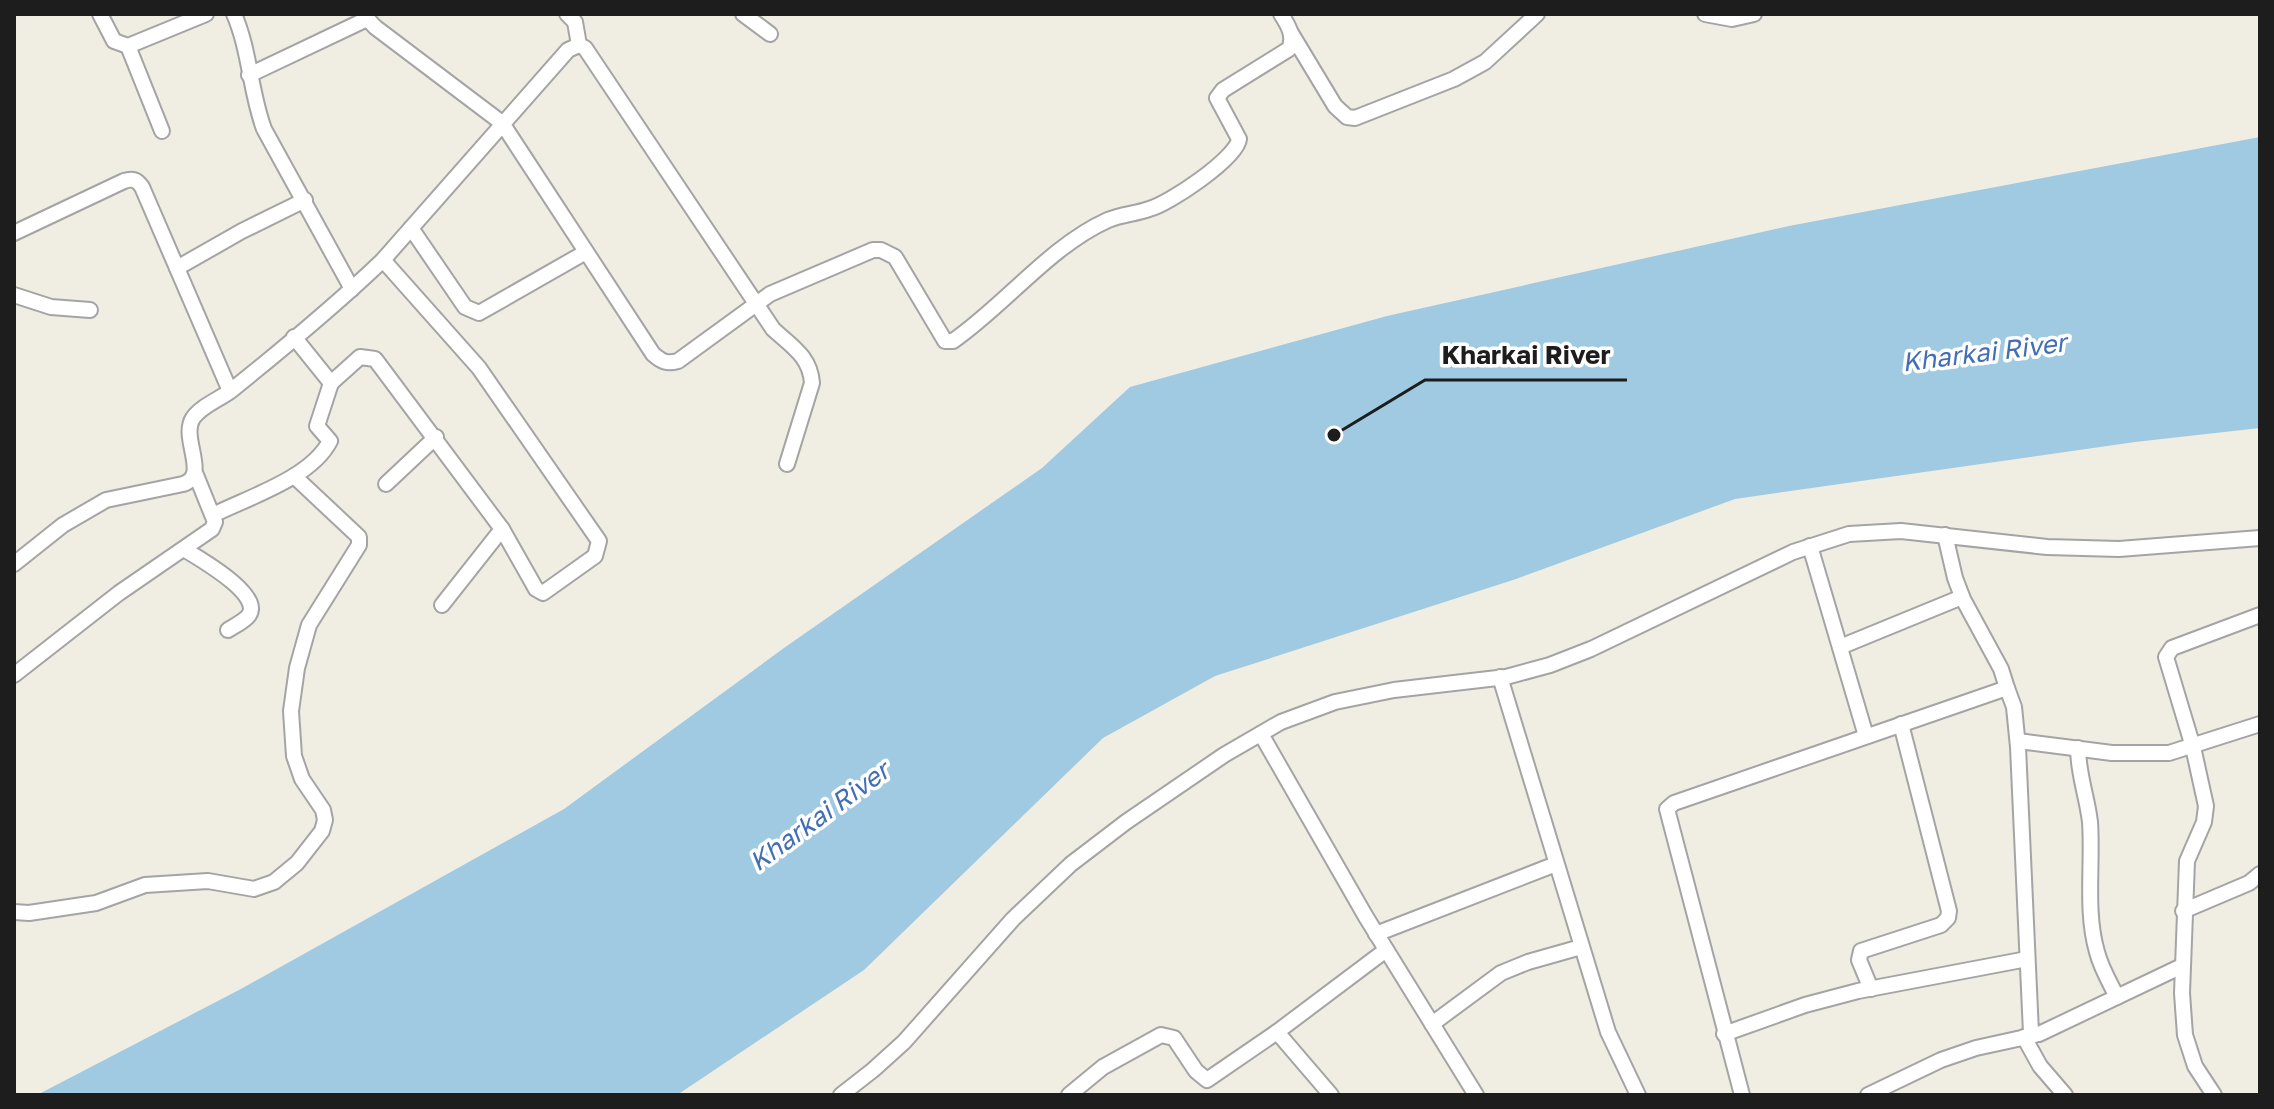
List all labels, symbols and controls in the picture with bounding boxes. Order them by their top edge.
water label: Kharkai River [1900,326,2072,377]
callout: Kharkai River [1425,330,1627,380]
text: Kharkai River [1441,339,1611,370]
water label: Kharkai River [743,753,898,877]

